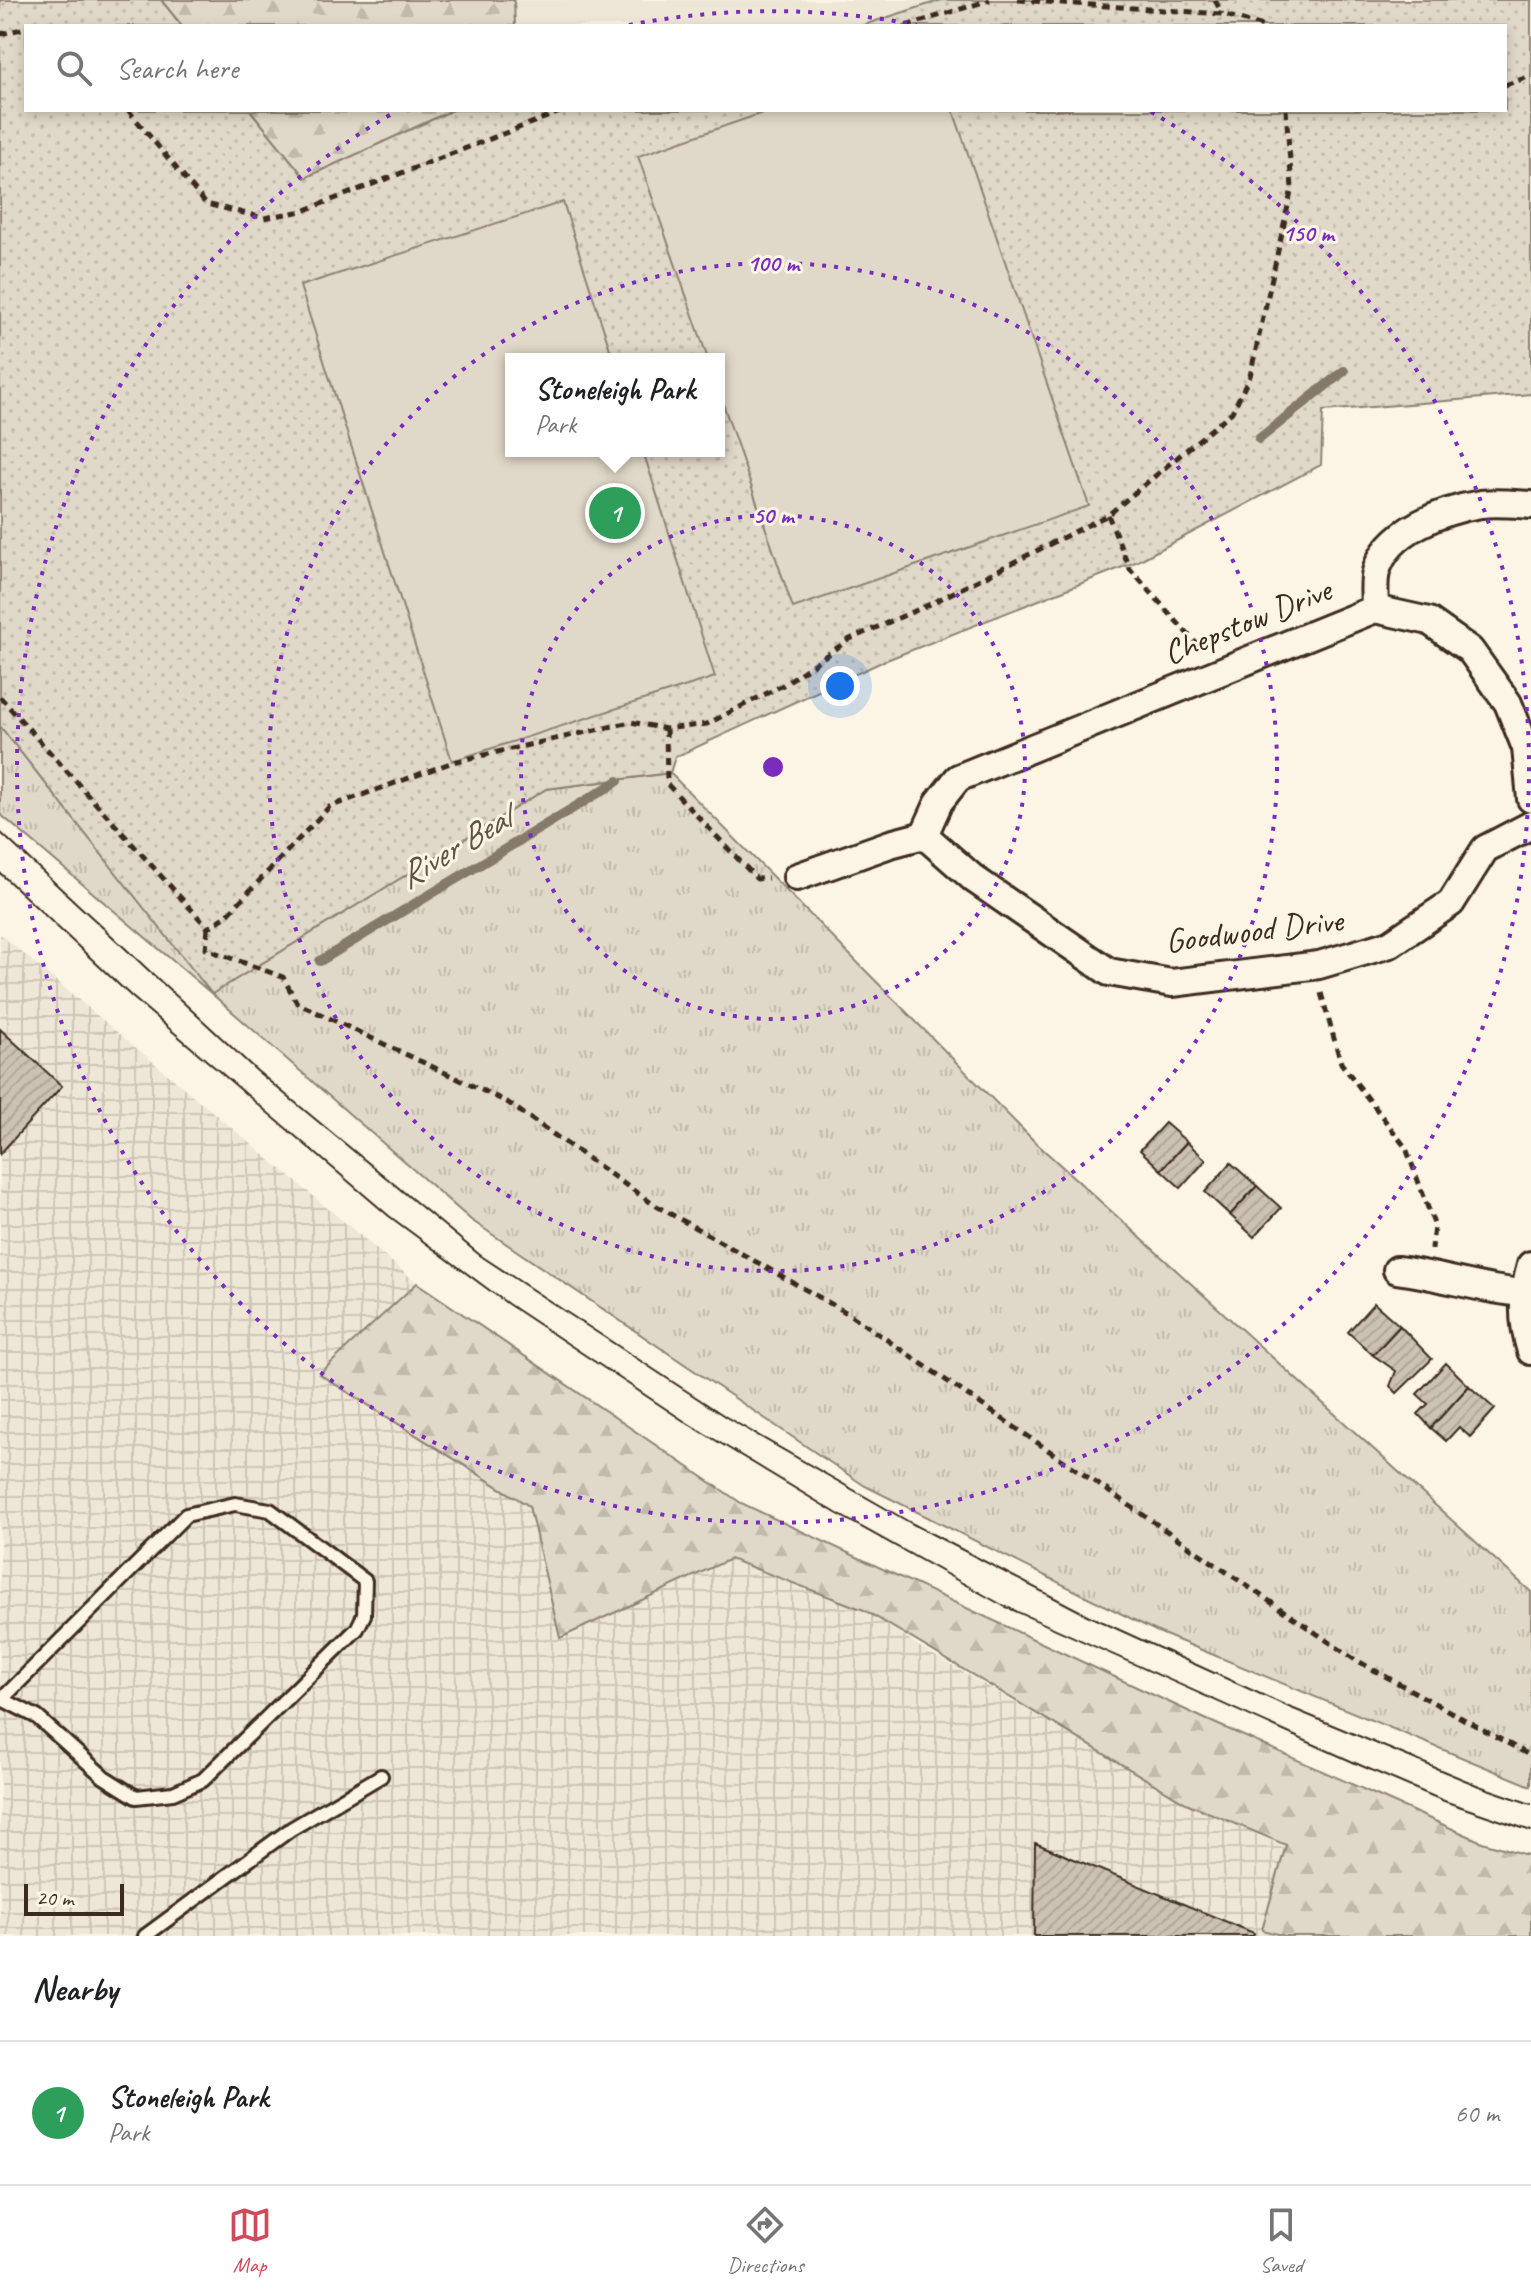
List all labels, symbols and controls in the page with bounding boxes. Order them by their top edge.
search box [24,24,1507,112]
icon: search [52,46,96,90]
text: Search here [116,49,238,87]
text: 150 m [1282,218,1336,248]
text: 100 m [747,248,801,278]
popup [505,353,725,457]
text: Stoneleigh Park [535,370,695,408]
text: Park [535,408,576,441]
pin: 1 [589,483,641,543]
text: 50 m [753,500,796,530]
street label: Chepstow Drive [1157,567,1340,674]
your location [820,666,860,706]
centre of rings [759,753,787,781]
water label: River Beal [389,790,528,899]
street label: Goodwood Drive [1163,898,1347,962]
scale bar [24,1880,124,1916]
text: 20 m [36,1884,73,1912]
text: Nearby [32,1967,118,2010]
text: Stoneleigh Park [108,2078,268,2116]
text: 1 [52,2097,64,2130]
text: 60 m [1455,2097,1499,2130]
text: Park [108,2116,149,2149]
tab: Map [228,2203,272,2279]
tab: Directions [727,2203,804,2279]
tab: Saved [1259,2203,1303,2279]

